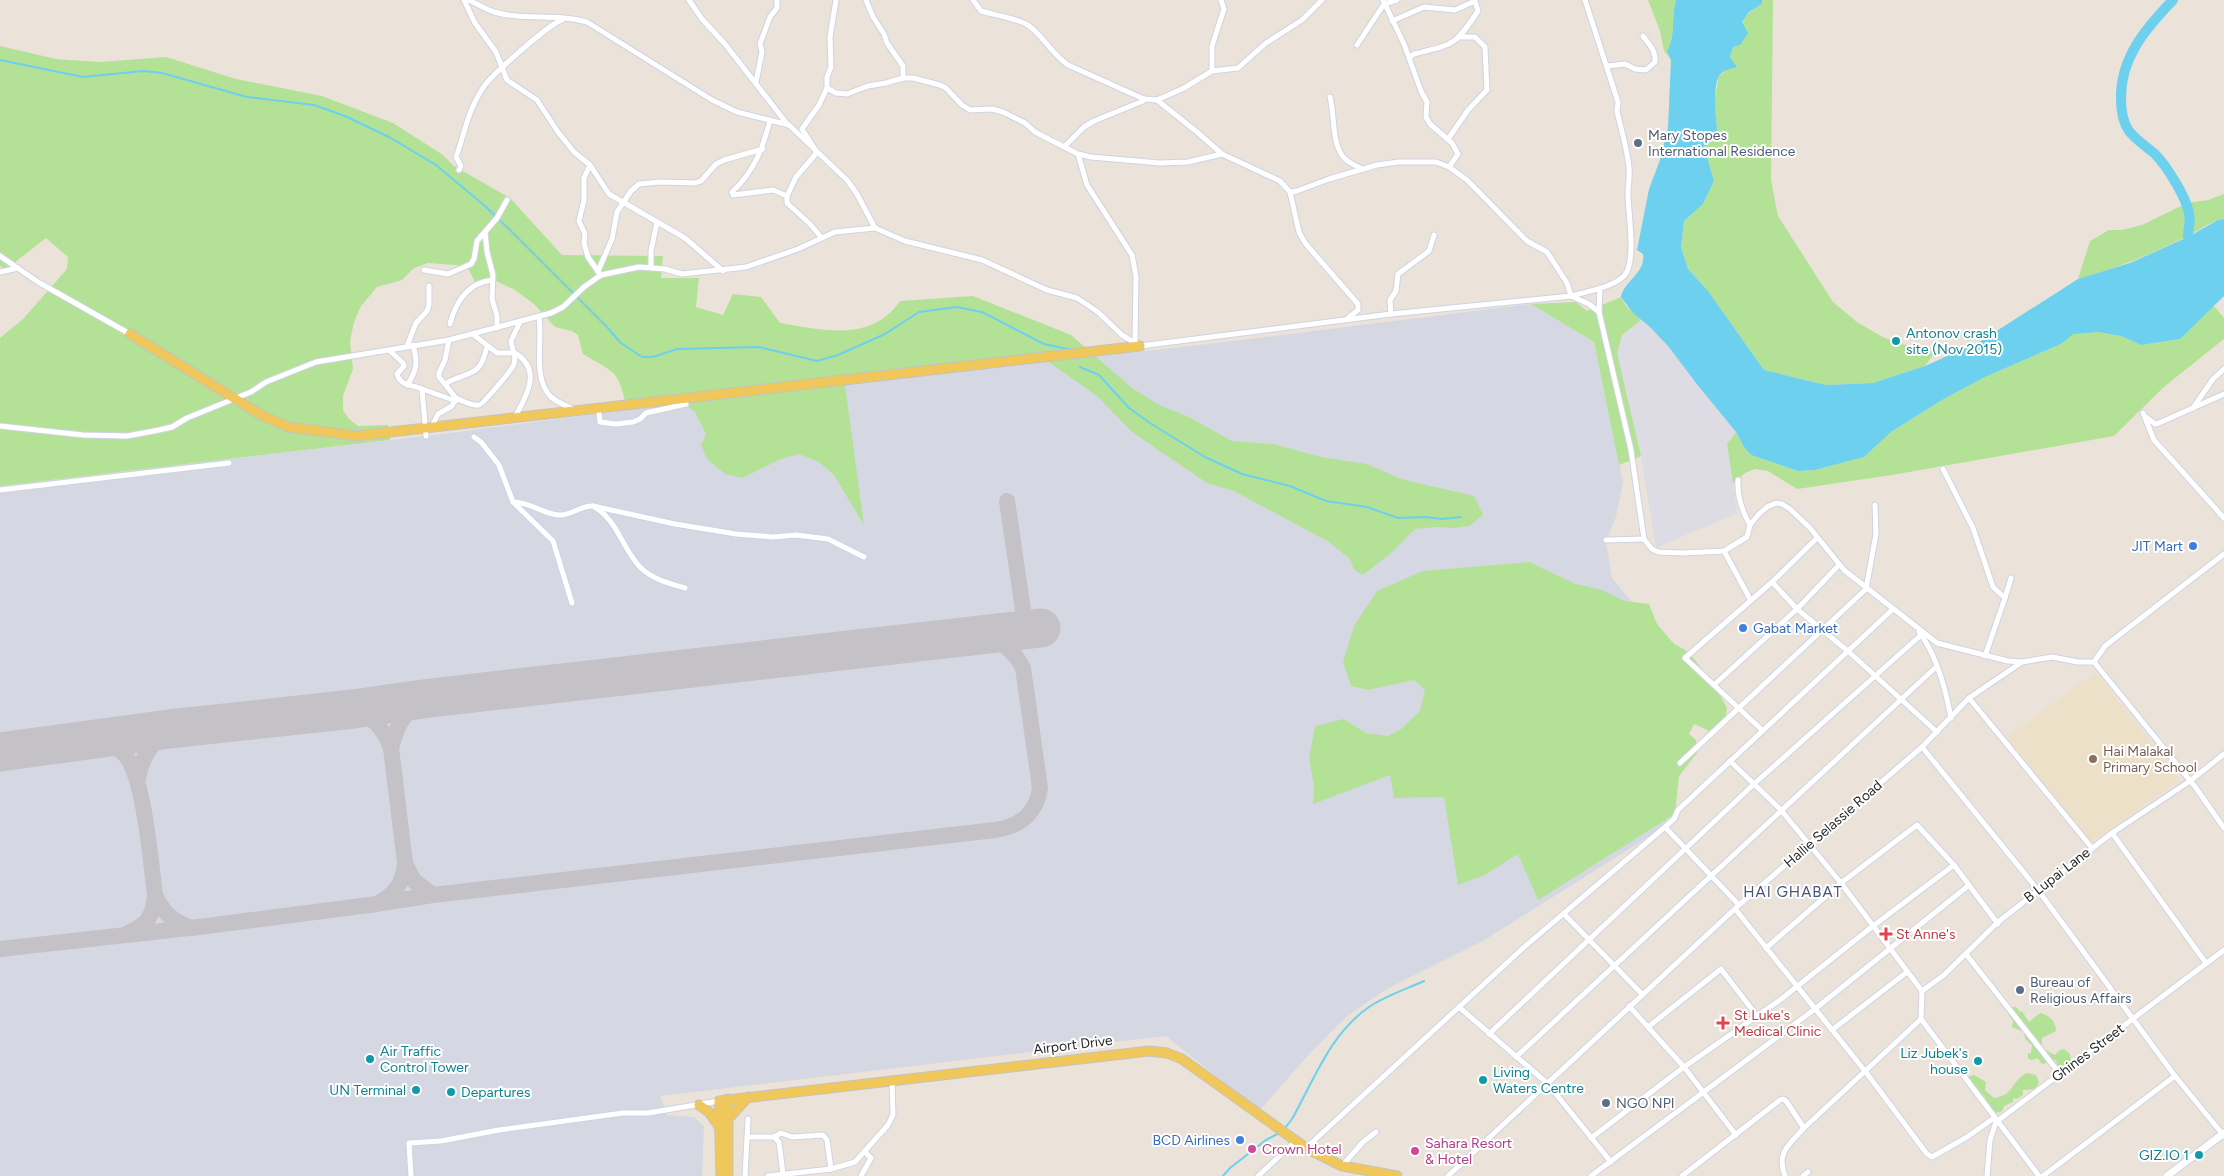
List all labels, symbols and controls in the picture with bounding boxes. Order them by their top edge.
place label: Mary Stopes International Residence [1648,127,1796,160]
marker: Mary Stopes International Residence [1632,137,1644,149]
place label: Antonov crash site (Nov 2015) [1906,325,2002,358]
marker: Antonov crash site (Nov 2015) [1890,335,1902,347]
place label: JIT Mart [2132,538,2183,555]
marker: JIT Mart [2187,540,2199,552]
place label: Gabat Market [1753,620,1838,637]
marker: Gabat Market [1737,622,1749,634]
place label: Hai Malakal Primary School [2103,743,2197,776]
marker: Hai Malakal Primary School [2087,753,2099,765]
street label: Hallie Selassie Road [1781,777,1885,871]
street label: B Lupai Lane [2021,844,2094,906]
district label: HAI GHABAT [1743,883,1843,901]
place label: St Anne's [1896,926,1955,943]
marker: St Anne's [1880,928,1892,940]
place label: Bureau of Religious Affairs [2030,974,2132,1007]
marker: Bureau of Religious Affairs [2014,984,2026,996]
place label: St Luke's Medical Clinic [1734,1007,1822,1040]
marker: St Luke's Medical Clinic [1716,1016,1730,1030]
street label: Ghines Street [2048,1020,2128,1086]
street label: Airport Drive [1032,1032,1114,1058]
place label: Air Traffic Control Tower [380,1043,469,1076]
place label: Liz Jubek's house [1900,1045,1968,1078]
marker: Air Traffic Control Tower [364,1053,376,1065]
marker: Liz Jubek's house [1972,1055,1984,1067]
place label: Living Waters Centre [1493,1064,1584,1097]
marker: Living Waters Centre [1477,1074,1489,1086]
place label: UN Terminal [329,1082,406,1099]
marker: UN Terminal [410,1084,422,1096]
place label: Departures [461,1084,530,1101]
marker: Departures [445,1086,457,1098]
place label: NGO NPI [1616,1095,1675,1112]
marker: NGO NPI [1600,1097,1612,1109]
place label: BCD Airlines [1152,1132,1230,1149]
marker: BCD Airlines [1234,1134,1246,1146]
place label: Sahara Resort & Hotel [1425,1135,1512,1168]
place label: Crown Hotel [1262,1141,1342,1158]
marker: Crown Hotel [1246,1143,1258,1155]
marker: Sahara Resort & Hotel [1409,1145,1421,1157]
place label: GIZ.IO 1 [2139,1147,2189,1164]
marker: GIZ.IO 1 [2193,1149,2205,1161]

